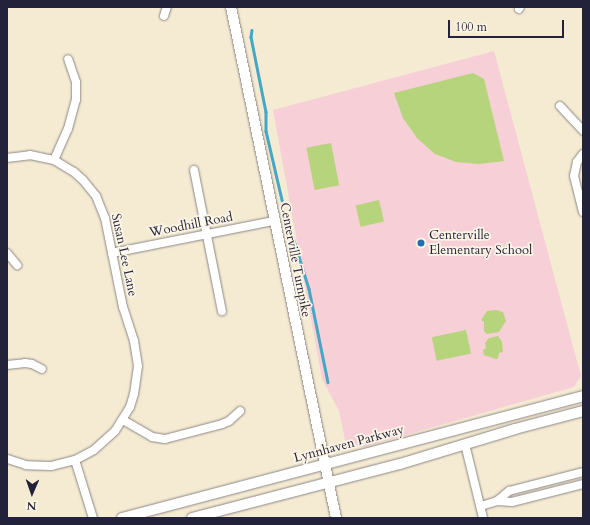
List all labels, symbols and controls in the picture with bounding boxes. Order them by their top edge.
scale bar [450,12,566,38]
text: 100 m [455,19,487,35]
street label: Centerville Turnpike [276,201,314,319]
street label: Woodhill Road [148,209,234,241]
street label: Susan Lee Lane [108,212,140,298]
place label: Centerville Elementary School [429,228,532,259]
marker: Centerville Elementary School [416,238,426,248]
street label: Lynnhaven Parkway [292,422,406,466]
north arrow [12,473,52,513]
text: N [27,498,37,513]

